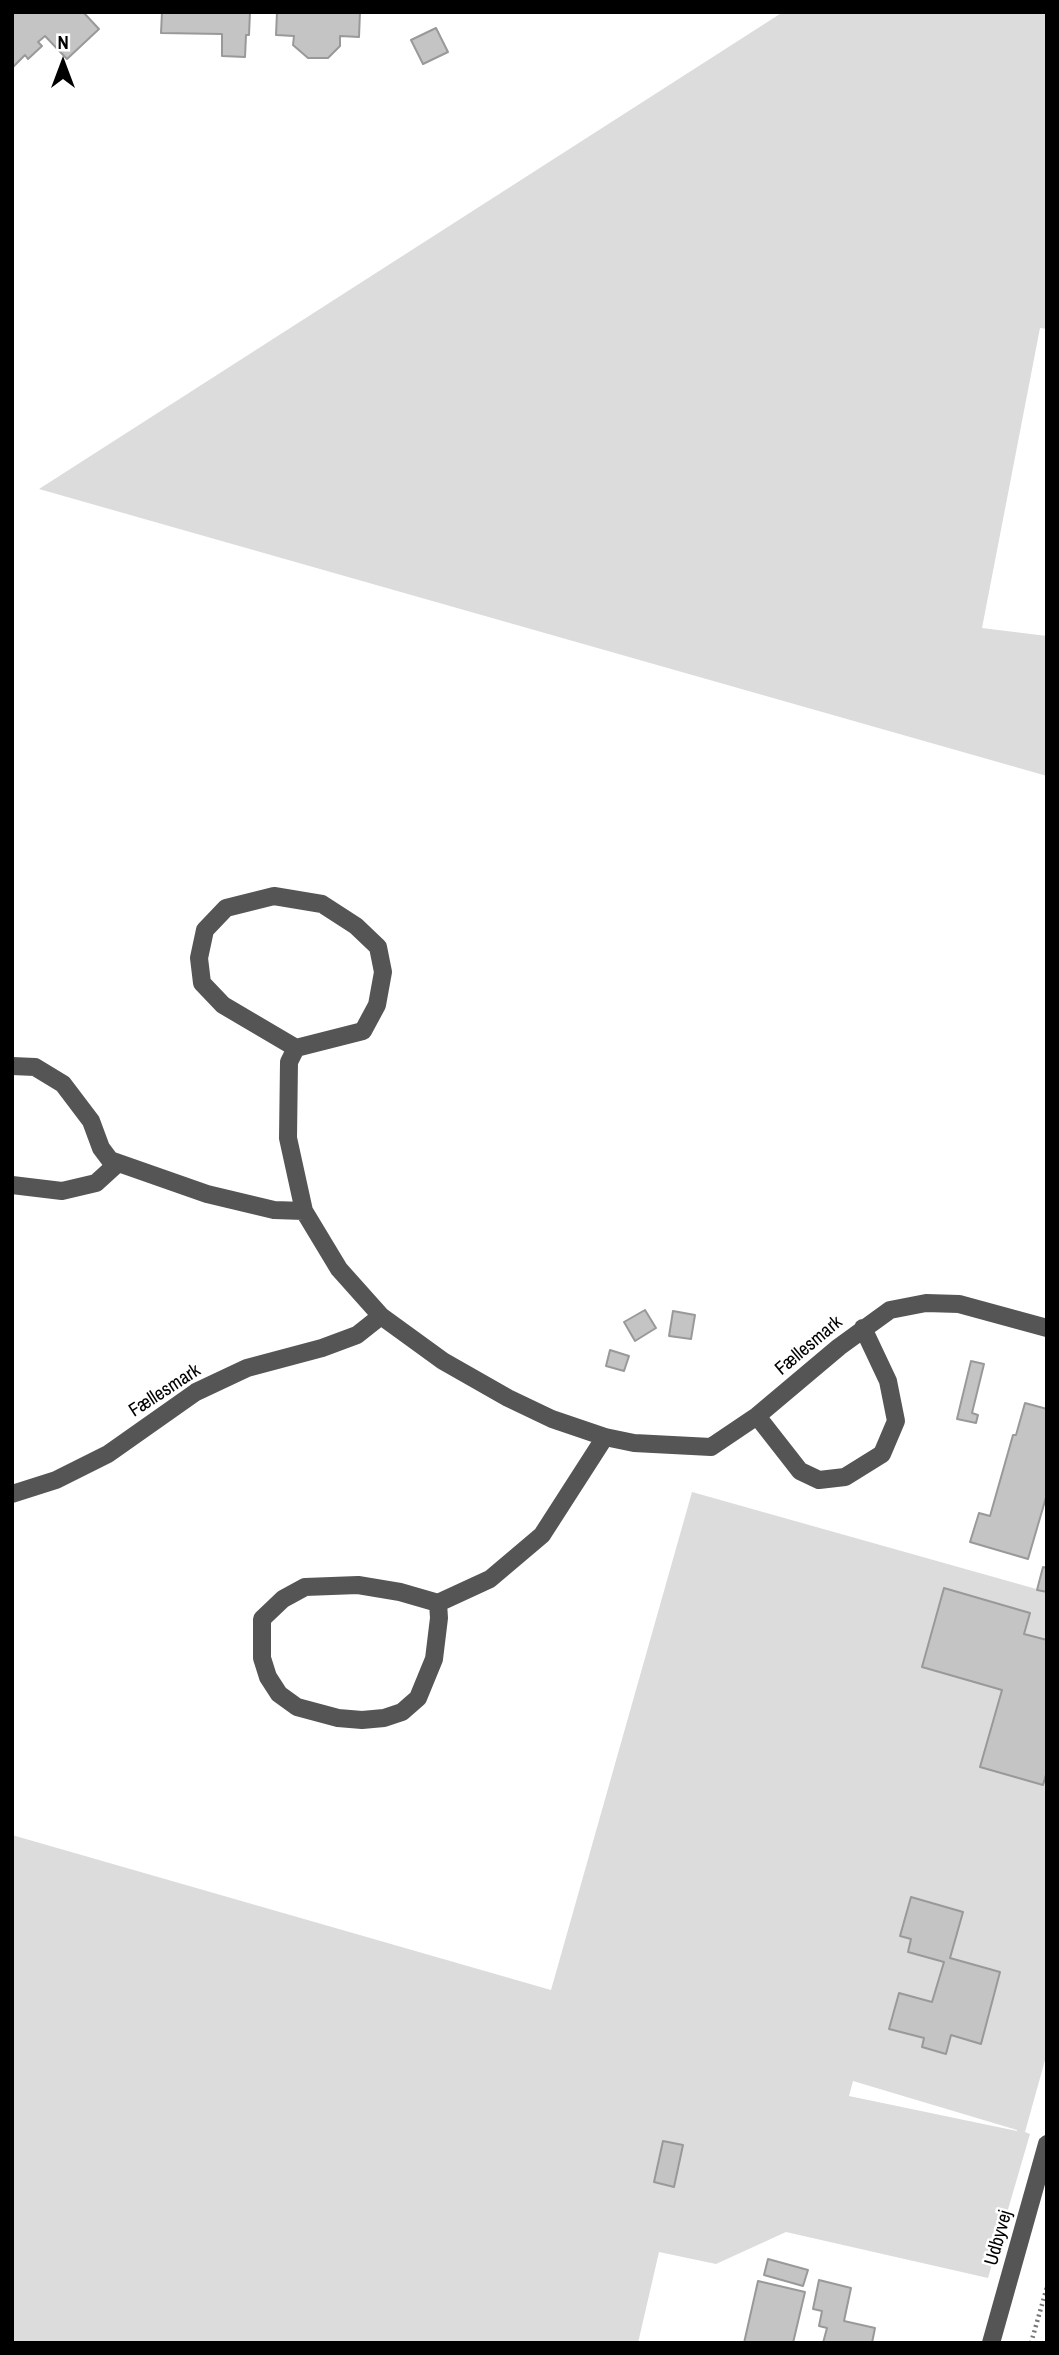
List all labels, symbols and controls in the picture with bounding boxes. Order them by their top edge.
north arrow [28,28,98,98]
text: N [57,29,69,55]
street label: Fællesmark [771,1311,847,1381]
street label: Fællesmark [125,1359,205,1423]
street label: Udbyvej [980,2208,1018,2268]

